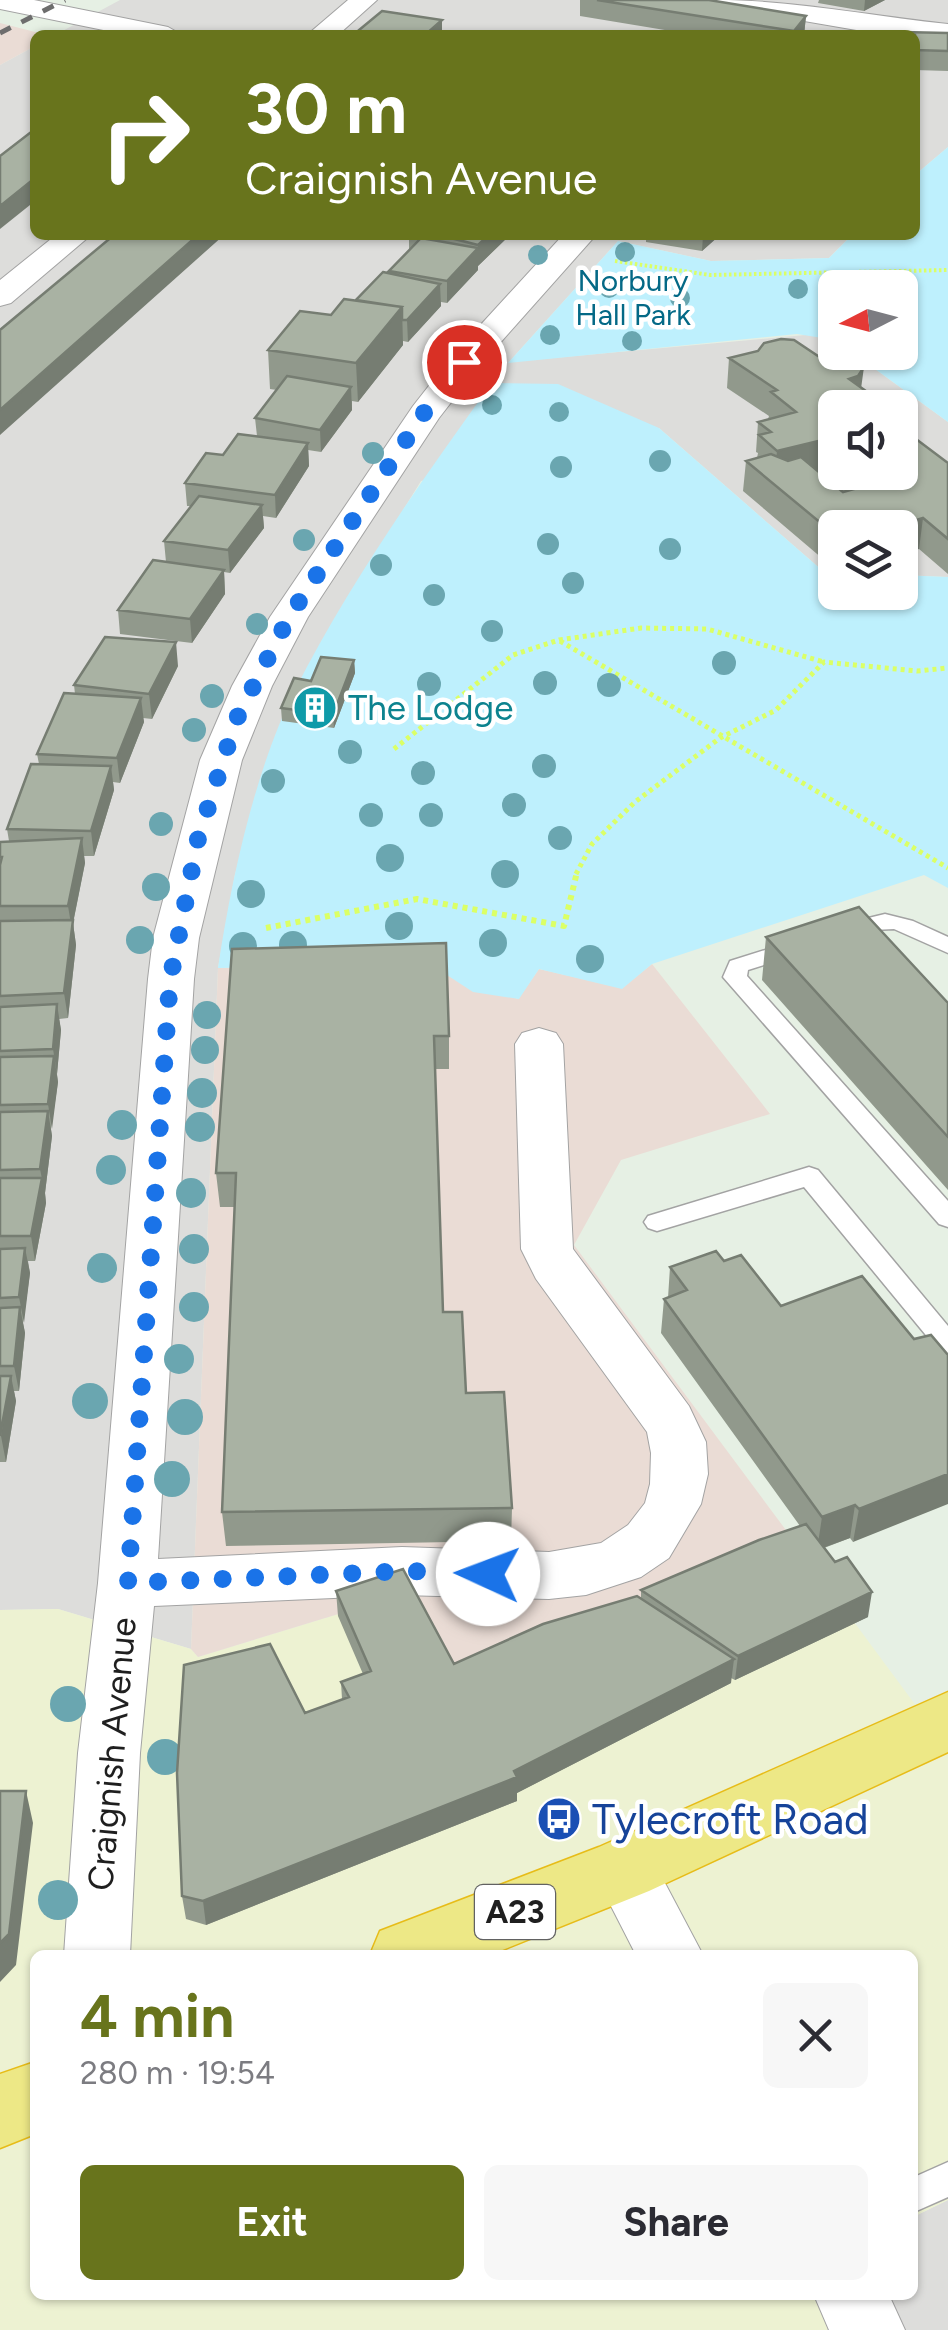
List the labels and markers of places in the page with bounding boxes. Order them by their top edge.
pin [422,320,507,405]
building icon: The Lodge [292,685,338,731]
place label: The Lodge [348,687,513,729]
place label: Tylecroft Road [592,1794,869,1845]
bus stop icon: Tylecroft Road [536,1796,582,1842]

